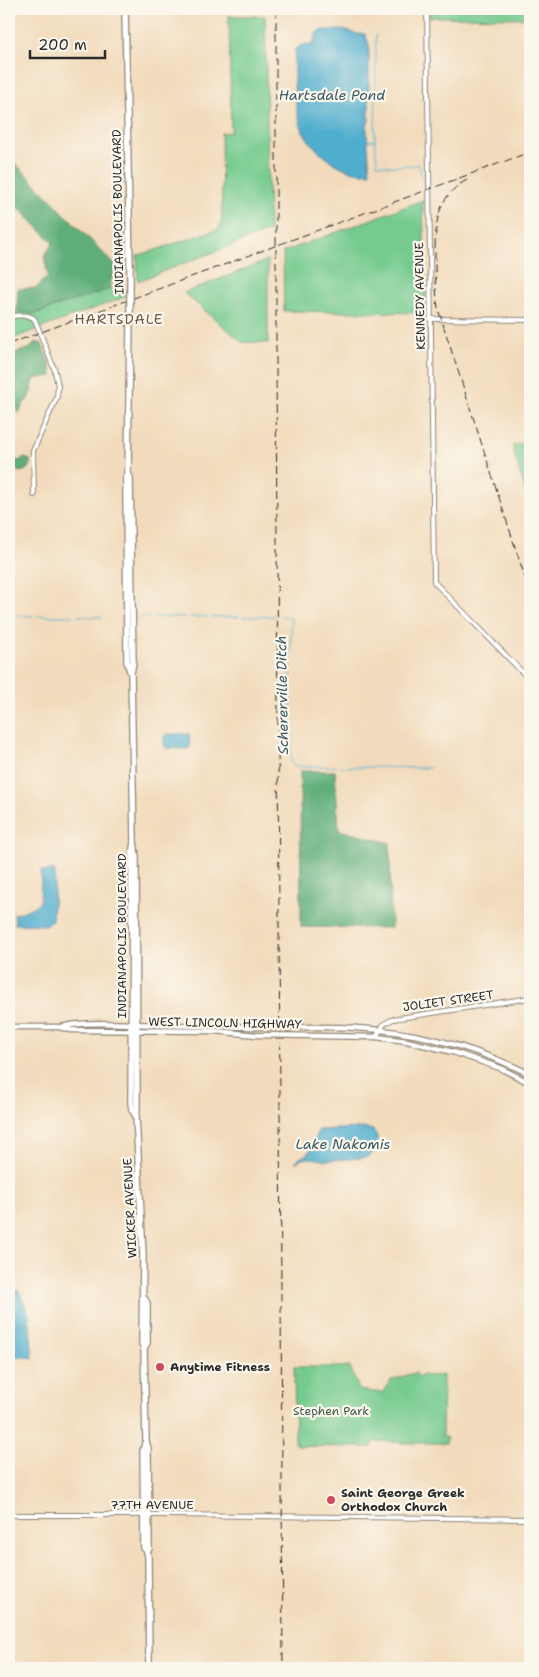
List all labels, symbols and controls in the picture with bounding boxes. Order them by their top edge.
scale bar [30,28,105,60]
text: 200 m [38,35,87,55]
water label: Hartsdale Pond [279,86,385,104]
street label: INDIANAPOLIS BOULEVARD [109,129,127,295]
street label: KENNEDY AVENUE [411,242,429,350]
district label: HARTSDALE [74,310,164,328]
water label: Schererville Ditch [272,635,292,755]
street label: INDIANAPOLIS BOULEVARD [114,853,130,1019]
street label: JOLIET STREET [401,987,495,1015]
street label: WEST LINCOLN HIGHWAY [148,1014,303,1032]
water label: Lake Nakomis [295,1135,391,1153]
street label: WICKER AVENUE [119,1157,141,1259]
place label: Anytime Fitness [170,1359,270,1375]
marker: Anytime Fitness [154,1361,166,1373]
park label: Stephen Park [293,1403,369,1419]
place label: Saint George Greek Orthodox Church [341,1485,465,1515]
marker: Saint George Greek Orthodox Church [325,1494,337,1506]
street label: 77TH AVENUE [110,1497,194,1513]

